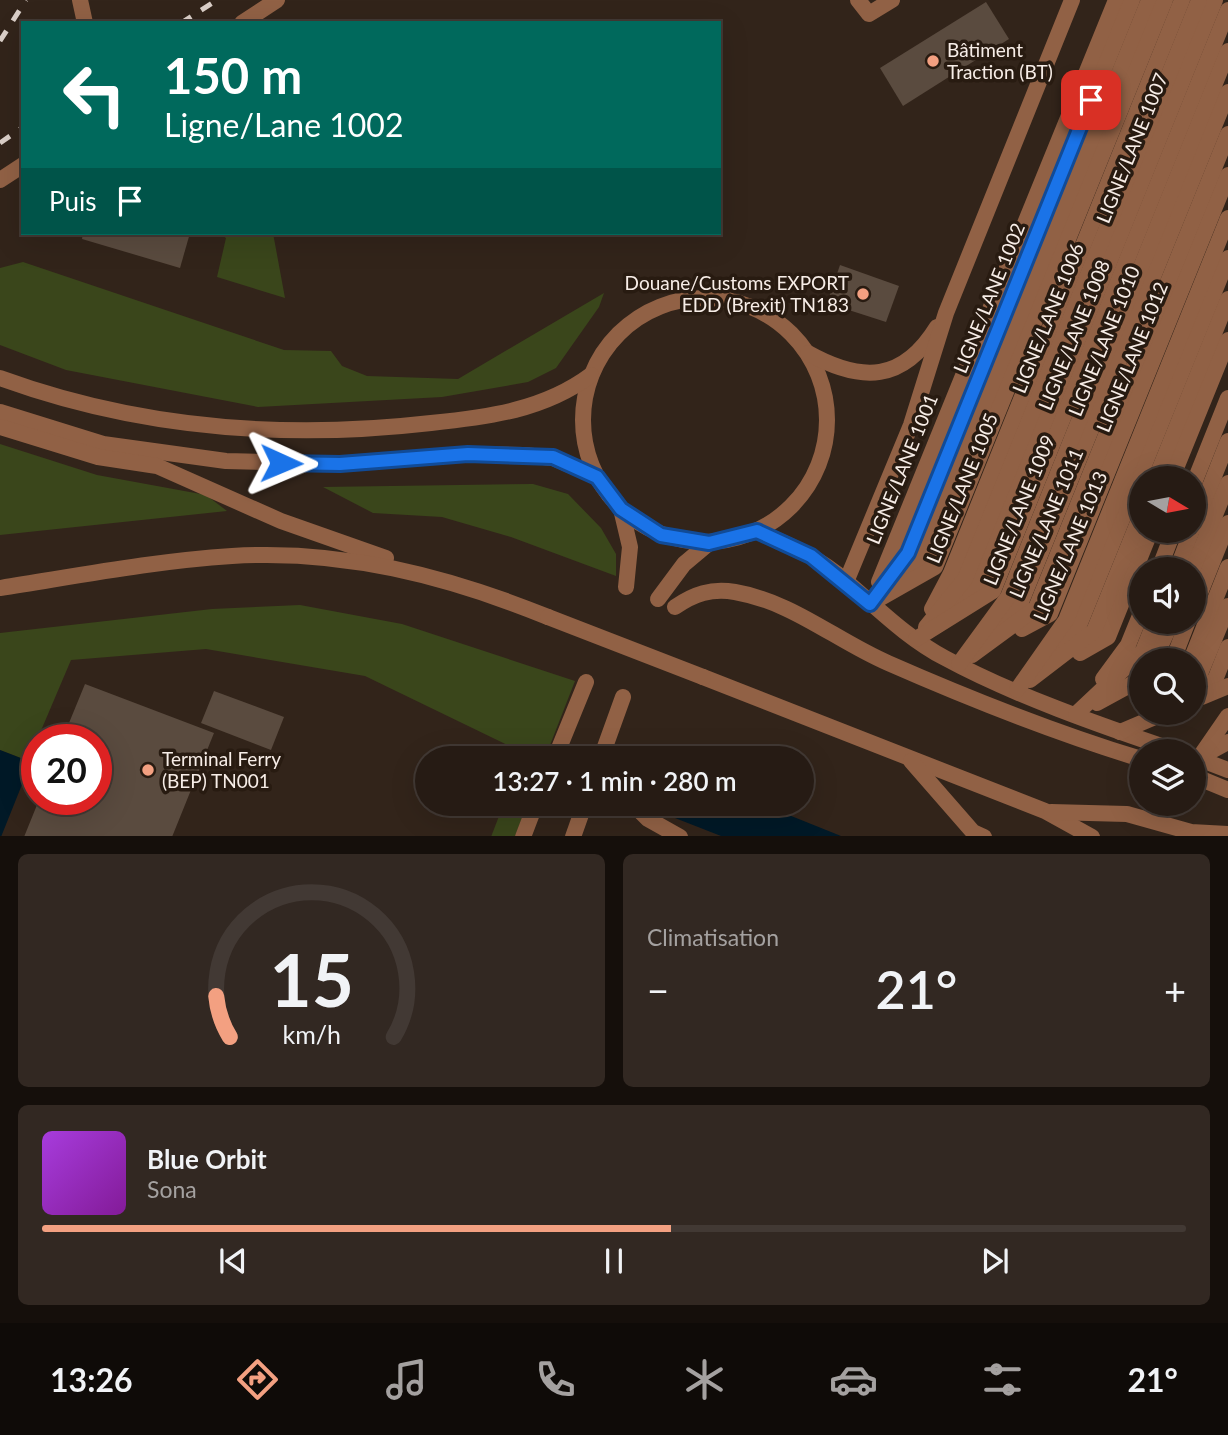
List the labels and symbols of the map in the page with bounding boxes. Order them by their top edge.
place label: Bâtiment Traction (BT) [947,38,1053,83]
marker: Bâtiment Traction (BT) [925,53,941,69]
street label: LIGNE/LANE 1007 [1091,69,1172,226]
pin [1061,70,1121,130]
street label: LIGNE/LANE 1002 [948,219,1029,376]
street label: LIGNE/LANE 1006 [1007,239,1088,396]
street label: LIGNE/LANE 1008 [1033,256,1114,413]
street label: LIGNE/LANE 1010 [1063,262,1144,419]
place label: Douane/Customs EXPORT EDD (Brexit) TN183 [625,271,849,316]
street label: LIGNE/LANE 1012 [1091,278,1172,435]
marker: Douane/Customs EXPORT EDD (Brexit) TN183 [855,286,871,302]
street label: LIGNE/LANE 1001 [861,390,942,547]
street label: LIGNE/LANE 1005 [921,409,1002,566]
position arrow [244,426,318,500]
street label: LIGNE/LANE 1009 [978,431,1059,588]
street label: LIGNE/LANE 1011 [1004,445,1087,601]
north arrow [1129,466,1206,542]
street label: LIGNE/LANE 1013 [1028,468,1111,624]
speed limit sign: 20 [21,724,112,815]
place label: Terminal Ferry (BEP) TN001 [162,747,281,792]
marker: Terminal Ferry (BEP) TN001 [140,762,156,778]

